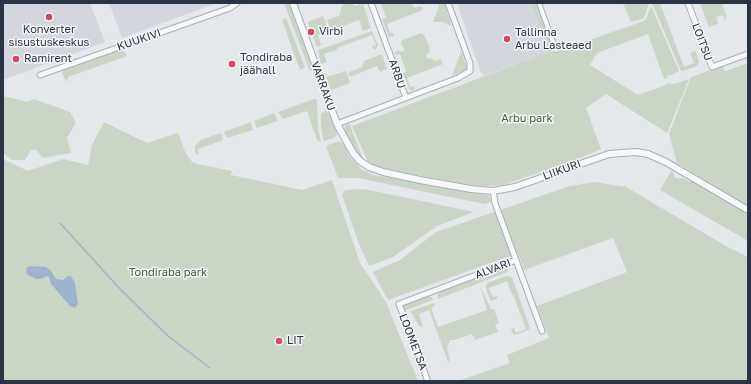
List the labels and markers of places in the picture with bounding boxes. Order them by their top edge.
marker: Konverter sisustuskeskus [44,12,54,22]
place label: Konverter sisustuskeskus [9,23,89,49]
place label: Virbi [319,25,343,39]
place label: Tallinna Arbu Lasteaed [515,26,591,52]
marker: Virbi [306,27,316,37]
marker: Tallinna Arbu Lasteaed [502,34,512,44]
place label: Tondiraba jäähall [240,51,292,77]
place label: Ramirent [24,52,72,66]
marker: Ramirent [11,54,21,64]
marker: Tondiraba jäähall [227,59,237,69]
place label: LIT [287,334,304,348]
marker: LIT [274,336,284,346]

